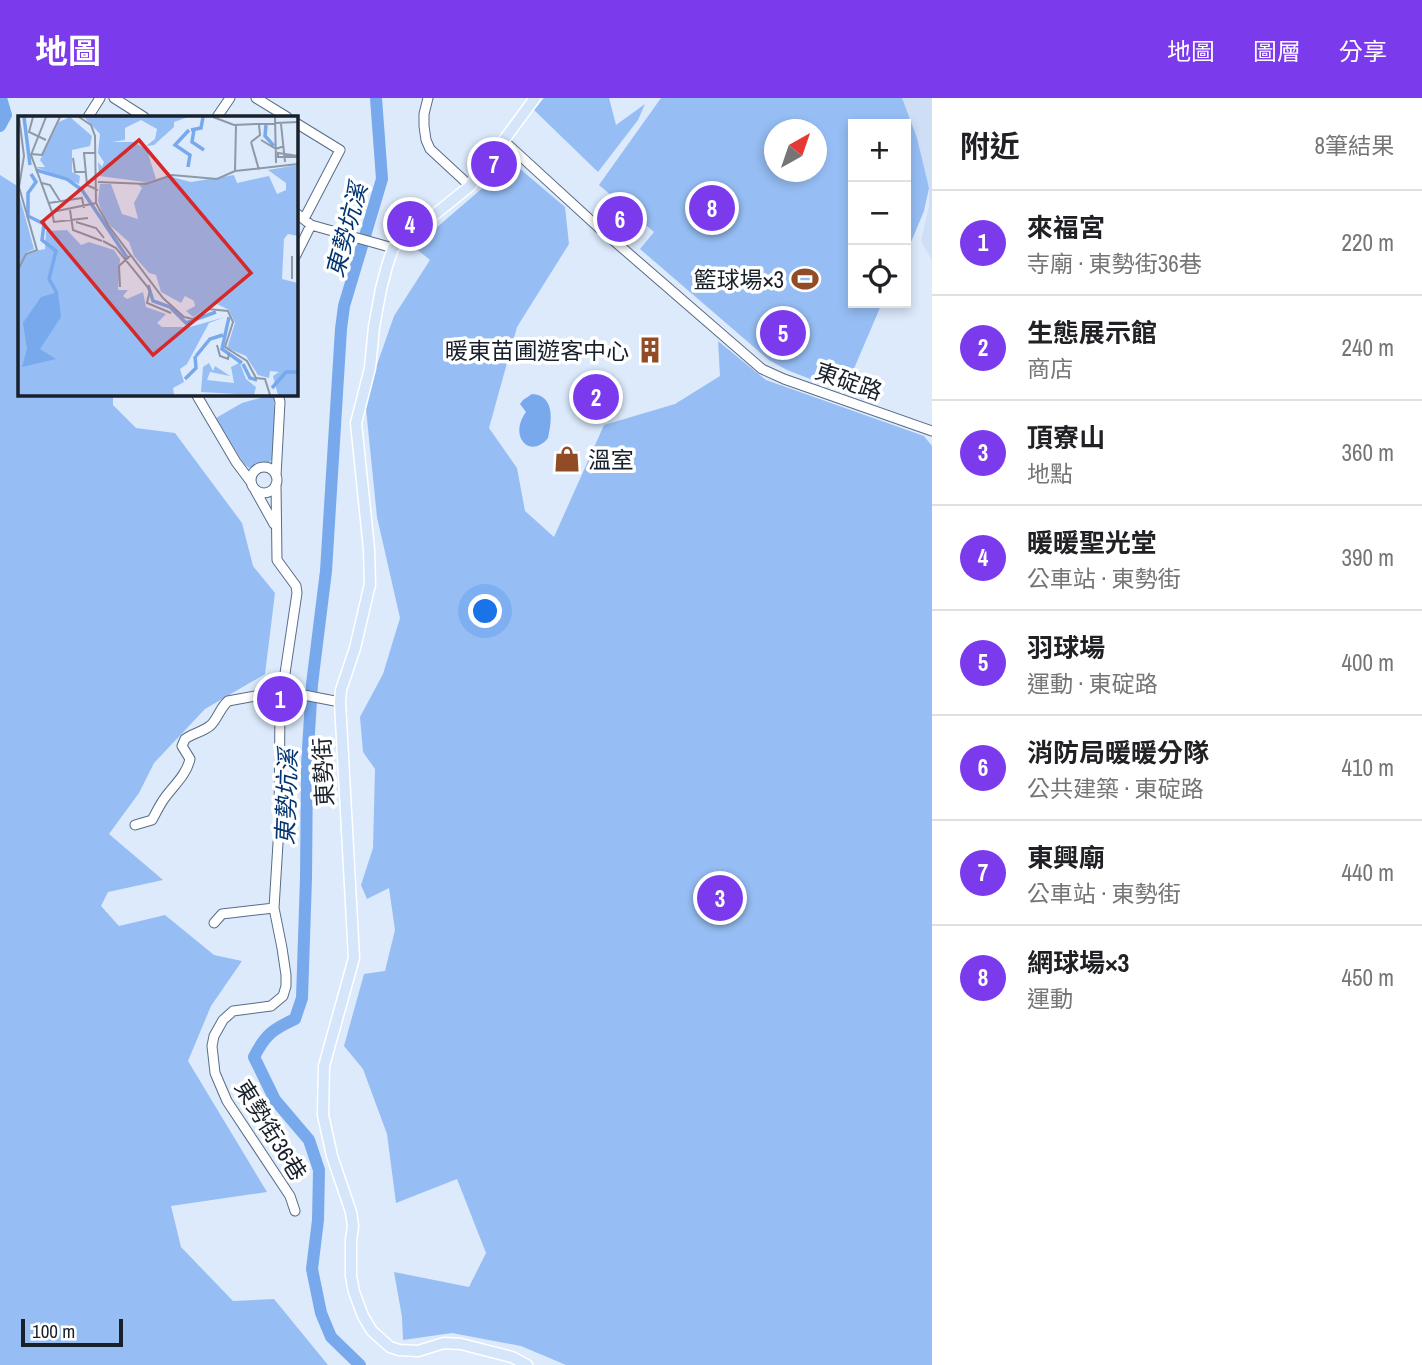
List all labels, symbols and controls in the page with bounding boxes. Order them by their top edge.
text: 地圖 [35,29,101,73]
text: 地圖 [1167,35,1215,67]
text: 圖層 [1253,35,1301,67]
text: 分享 [1339,35,1387,67]
inset map [18,116,298,396]
north arrow [764,119,827,182]
map controls [848,119,911,308]
button: + [848,119,911,182]
text: 附近 [960,126,1020,166]
text: 8筆結果 [1315,130,1394,161]
pin: 7 [471,138,517,190]
water label: 東勢坑溪 [318,177,375,281]
pin: 8 [689,182,735,234]
button: − [848,182,911,245]
pin: 6 [597,193,643,245]
pin: 4 [387,198,433,250]
text: 來福宮 [1027,210,1105,245]
text: 1 [978,227,988,258]
text: 220 m [1342,227,1394,258]
button: locate [848,245,911,308]
text: 寺廟 · 東勢街36巷 [1027,248,1202,279]
place label: 籃球場×3 [693,264,784,295]
sports icon: 籃球場×3 [790,264,820,294]
pin: 5 [760,307,806,359]
text: 生態展示館 [1027,315,1157,350]
text: 2 [978,332,988,363]
text: 240 m [1342,332,1394,363]
place label: 暖東苗圃遊客中心 [445,335,629,366]
building icon: 暖東苗圃遊客中心 [635,335,665,365]
text: 商店 [1027,353,1073,384]
street label: 東碇路 [811,355,887,407]
pin: 2 [573,371,619,423]
text: 頂寮山 [1027,420,1105,455]
text: 3 [978,437,988,468]
text: 360 m [1342,437,1394,468]
shop icon: 溫室 [552,444,582,474]
place label: 溫室 [588,444,634,475]
text: 地點 [1027,458,1073,489]
text: 暖暖聖光堂 [1027,525,1157,560]
text: 4 [978,542,988,573]
text: 390 m [1342,542,1394,573]
text: 公車站 · 東勢街 [1027,563,1181,594]
your location [468,594,502,628]
text: 羽球場 [1027,630,1105,665]
text: 5 [978,647,988,678]
text: 400 m [1342,647,1394,678]
text: 運動 · 東碇路 [1027,668,1158,699]
pin: 1 [257,673,303,725]
text: 消防局暖暖分隊 [1027,735,1209,770]
street label: 東勢街 [306,737,340,807]
water label: 東勢坑溪 [268,745,304,846]
text: 6 [978,752,988,783]
text: 410 m [1342,752,1394,783]
text: 公共建築 · 東碇路 [1027,773,1204,804]
text: 東興廟 [1027,840,1105,875]
text: 7 [978,857,988,888]
text: 440 m [1342,857,1394,888]
pin: 3 [697,872,743,924]
text: 公車站 · 東勢街 [1027,878,1181,909]
text: 網球場×3 [1027,945,1129,980]
text: 8 [978,962,988,993]
text: 450 m [1342,962,1394,993]
text: 運動 [1027,983,1073,1014]
street label: 東勢街36巷 [228,1074,314,1186]
scale bar [21,1316,122,1348]
text: 100 m [32,1318,75,1344]

